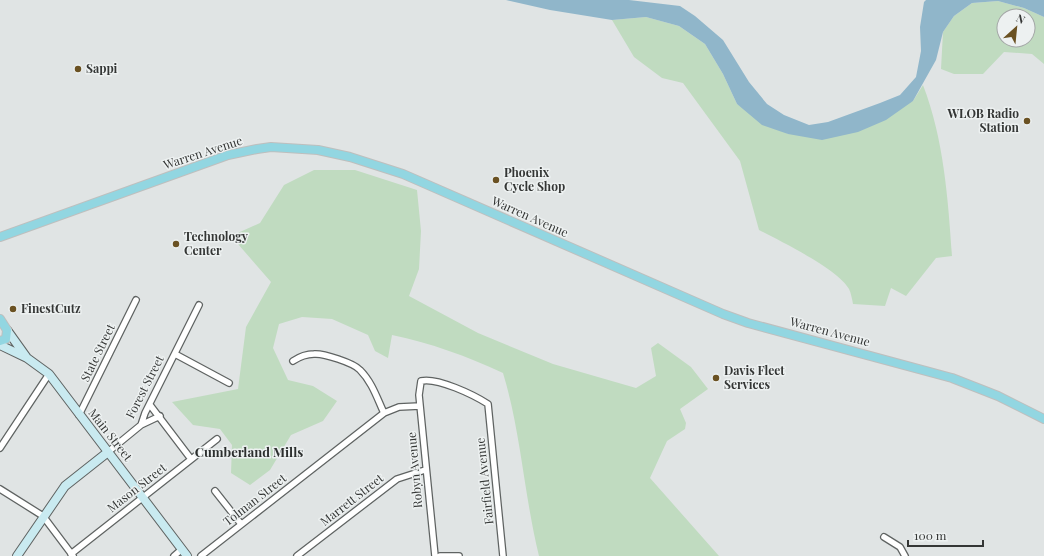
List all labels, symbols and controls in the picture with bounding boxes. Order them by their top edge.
north arrow [996,8,1036,48]
text: N [1014,10,1028,27]
place label: Sappi [86,60,118,76]
marker: Sappi [73,64,83,74]
place label: WLOB Radio Station [947,105,1020,135]
marker: WLOB Radio Station [1022,116,1032,126]
street label: Warren Avenue [160,132,244,173]
place label: Phoenix Cycle Shop [504,164,565,194]
marker: Phoenix Cycle Shop [491,175,501,185]
street label: Warren Avenue [489,192,571,240]
place label: Technology Center [184,228,249,258]
marker: Technology Center [171,239,181,249]
place label: FinestCutz [21,300,81,316]
marker: FinestCutz [8,304,18,314]
street label: Warren Avenue [788,312,872,349]
street label: State Street [76,320,118,384]
street label: Forest Street [121,352,167,421]
place label: Davis Fleet Services [724,362,785,392]
marker: Davis Fleet Services [711,373,721,383]
street label: Main Street [85,405,137,464]
street label: Robyn Avenue [403,431,425,509]
street label: Fairfield Avenue [471,437,497,525]
district label: Cumberland Mills [195,443,303,460]
street label: Mason Street [104,459,170,515]
street label: Tolman Street [220,469,290,529]
street label: Marrett Street [317,469,387,529]
scale bar [908,522,983,548]
text: 100 m [914,527,947,543]

